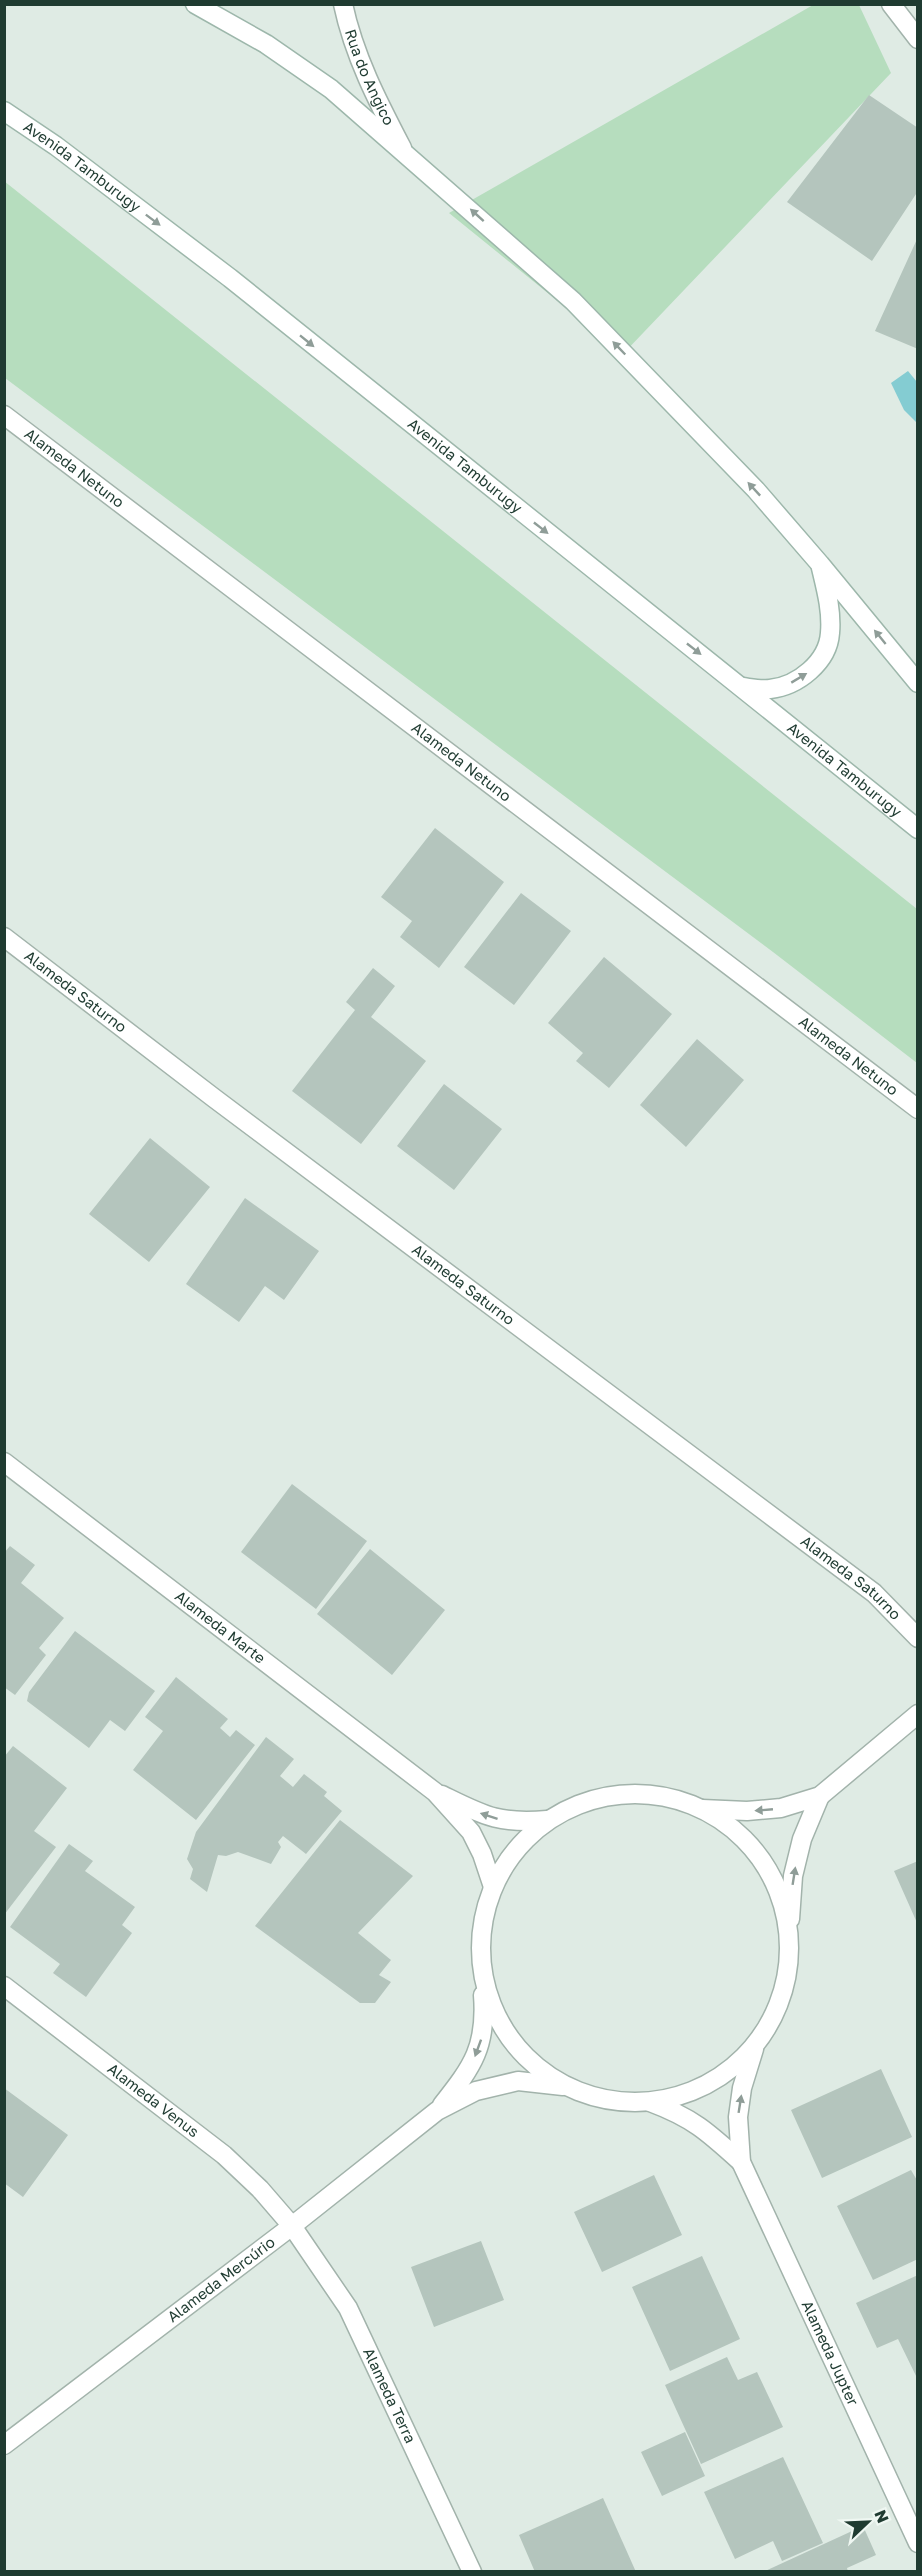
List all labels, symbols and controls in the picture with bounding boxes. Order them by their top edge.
street label: Rua do Angico [342,27,399,128]
street label: Avenida Tamburugy [21,117,145,216]
one-way arrow [470,209,485,222]
one-way arrow [146,214,161,226]
one-way arrow [299,334,315,347]
one-way arrow [613,341,627,355]
street label: Avenida Tamburugy [405,414,527,517]
street label: Alameda Netuno [21,424,128,511]
one-way arrow [748,482,761,497]
one-way arrow [533,521,549,534]
one-way arrow [874,629,887,645]
one-way arrow [686,642,702,655]
one-way arrow [791,673,807,684]
street label: Alameda Netuno [409,718,515,805]
street label: Avenida Tamburugy [784,718,906,821]
street label: Alameda Saturno [21,946,131,1036]
street label: Alameda Netuno [796,1012,902,1099]
street label: Alameda Saturno [409,1240,519,1328]
street label: Alameda Saturno [798,1531,905,1623]
street label: Alameda Marte [172,1586,269,1667]
one-way arrow [754,1805,773,1815]
one-way arrow [480,1811,498,1820]
one-way arrow [790,1866,799,1885]
one-way arrow [472,2039,482,2057]
street label: Alameda Venus [104,2059,203,2141]
one-way arrow [735,2094,744,2113]
street label: Alameda Mercúrio [164,2232,278,2325]
street label: Alameda Jupter [799,2297,863,2408]
street label: Alameda Terra [360,2345,420,2446]
north arrow [838,2492,898,2552]
text: N [870,2507,893,2526]

